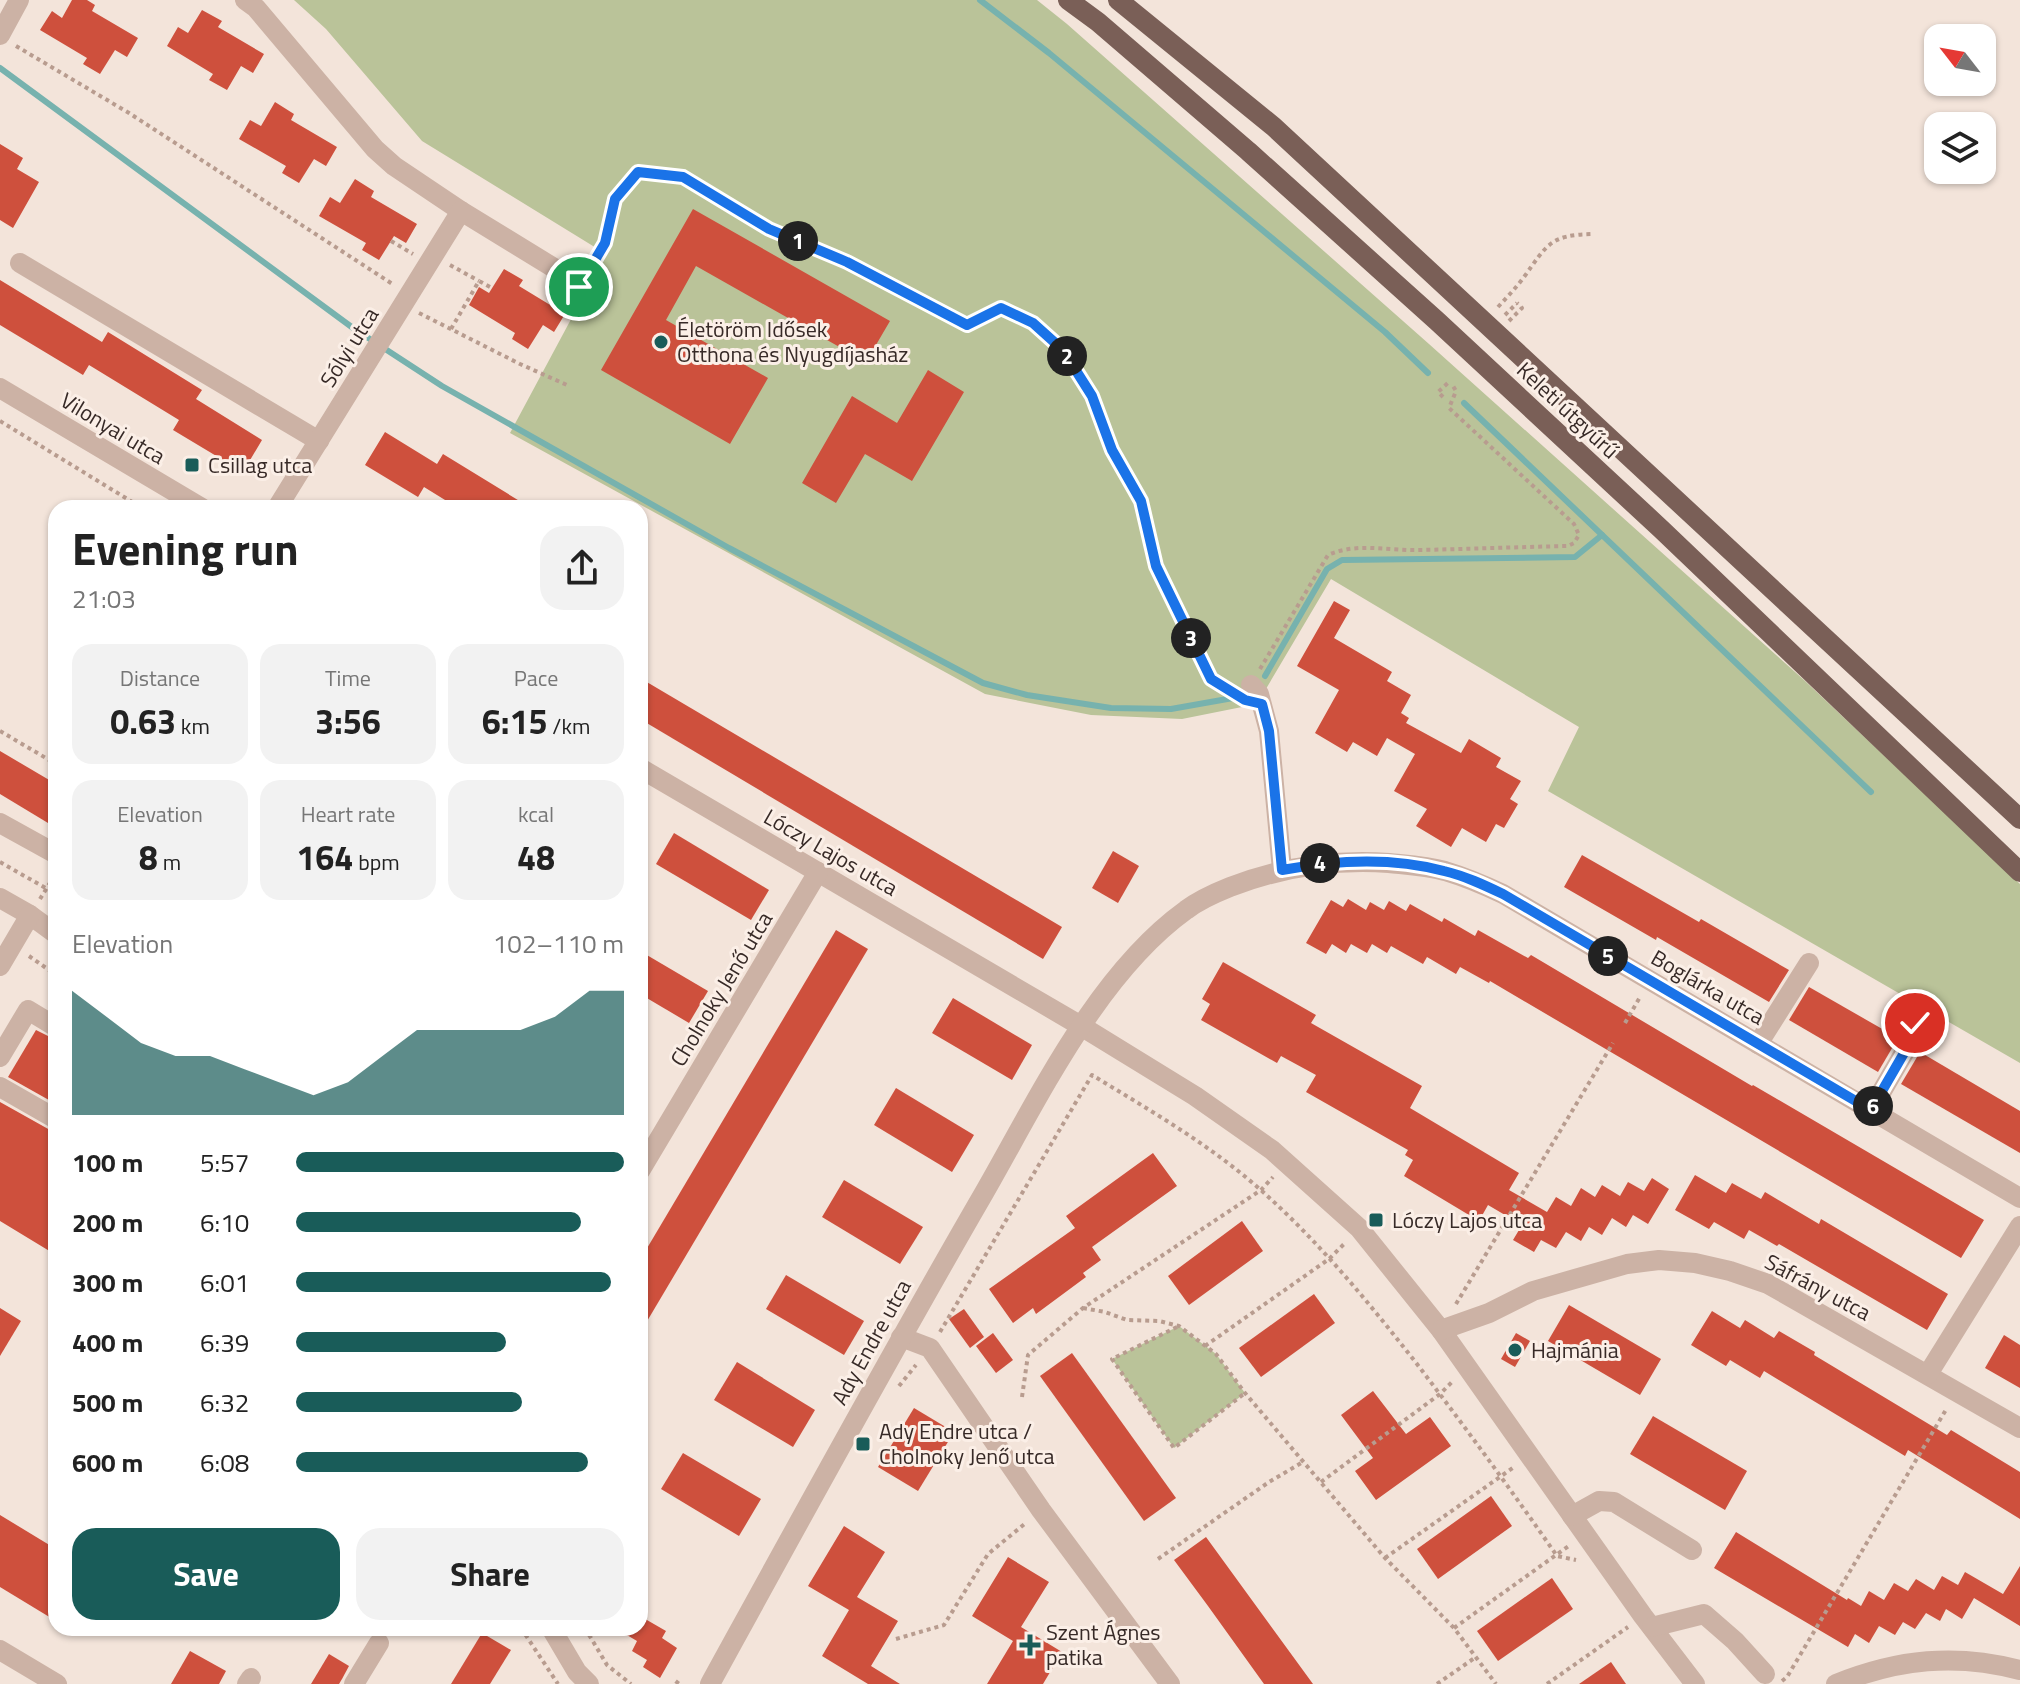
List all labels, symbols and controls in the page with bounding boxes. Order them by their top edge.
north arrow [1924,24,1996,96]
map controls [1924,24,1996,184]
button: layers [1924,112,1996,184]
pin: 1 [778,221,818,261]
text: 1 [792,224,804,258]
pin [545,253,613,321]
icon: arrive [557,265,601,309]
street label: Sólyi utca [311,300,387,394]
place label: Életöröm Idősek Otthona és Nyugdíjasház [677,312,908,371]
marker: Életöröm Idősek Otthona és Nyugdíjasház [652,333,670,351]
pin: 2 [1047,336,1087,376]
text: 2 [1061,339,1073,373]
street label: Keleti útgyűrű [1509,354,1627,466]
street label: Vilonyai utca [54,383,172,473]
place label: Csillag utca [208,448,312,482]
marker: Csillag utca [183,456,201,474]
text: Evening run [72,515,299,582]
button: share [540,526,624,610]
text: 21:03 [72,579,136,618]
pin: 3 [1171,618,1211,658]
text: 3 [1185,621,1197,655]
text: Distance [120,661,200,695]
text: Time [325,661,371,695]
text: Pace [514,661,558,695]
text: 0.63 [110,695,176,747]
text: 3:56 [315,695,381,747]
text: 6:15 [482,695,547,747]
text: km [176,709,210,743]
text: /km [547,709,590,743]
text: Elevation [117,797,203,831]
text: Heart rate [301,797,395,831]
text: kcal [518,797,554,831]
street label: Lóczy Lajos utca [757,800,905,904]
text: 8 [139,831,158,883]
text: 164 [296,831,353,883]
text: 48 [517,831,555,883]
pin: 4 [1300,843,1340,883]
text: m [158,845,181,879]
text: bpm [353,845,400,879]
text: 4 [1314,846,1326,880]
street label: Cholnoky Jenő utca [661,905,781,1073]
text: Elevation [72,924,173,963]
text: 102–110 m [493,924,624,963]
pin: 5 [1588,936,1628,976]
text: 5 [1602,939,1614,973]
street label: Boglárka utca [1645,941,1771,1033]
pin [1881,989,1949,1057]
icon: check [1893,1001,1937,1045]
pin: 6 [1853,1086,1893,1126]
text: 6 [1867,1089,1879,1123]
text: 100 m [72,1143,143,1182]
text: 5:57 [200,1143,249,1182]
text: 200 m [72,1203,143,1242]
text: 6:10 [200,1203,249,1242]
place label: Lóczy Lajos utca [1392,1203,1542,1237]
marker: Lóczy Lajos utca [1367,1211,1385,1229]
street label: Sáfrány utca [1759,1245,1877,1329]
text: 300 m [72,1263,143,1302]
text: 6:01 [200,1263,249,1302]
street label: Ady Endre utca [822,1273,920,1411]
text: 400 m [72,1323,143,1362]
text: 6:39 [200,1323,249,1362]
place label: Hajmánia [1531,1333,1619,1367]
marker: Hajmánia [1506,1341,1524,1359]
text: 500 m [72,1383,143,1422]
text: 6:32 [200,1383,249,1422]
place label: Ady Endre utca / Cholnoky Jenő utca [879,1414,1055,1473]
marker: Ady Endre utca / Cholnoky Jenő utca [854,1435,872,1453]
text: 600 m [72,1443,143,1482]
text: 6:08 [200,1443,249,1482]
button: Save [72,1528,340,1620]
button: Share [356,1528,624,1620]
place label: Szent Ágnes patika [1046,1615,1161,1674]
marker: Szent Ágnes patika [1021,1636,1039,1654]

